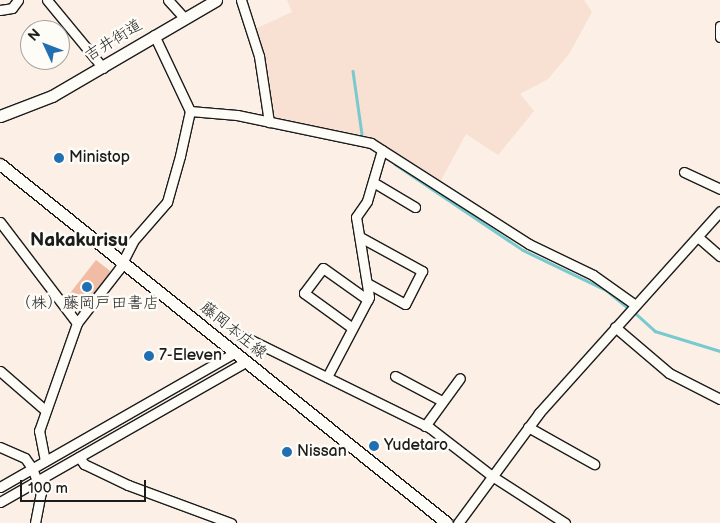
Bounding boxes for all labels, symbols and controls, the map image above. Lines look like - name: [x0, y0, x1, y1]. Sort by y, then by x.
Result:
- street label: 吉井街道: [82, 16, 146, 66]
- north arrow: [20, 20, 70, 70]
- text: N: [25, 25, 44, 45]
- place label: Ministop: [69, 148, 130, 168]
- marker: Ministop: [53, 152, 65, 164]
- district label: Nakakurisu: [30, 230, 128, 252]
- marker: （株）藤岡戸田書店: [81, 281, 93, 293]
- place label: （株）藤岡戸田書店: [15, 294, 159, 314]
- street label: 藤岡本庄線: [196, 298, 270, 364]
- place label: 7-Eleven: [159, 346, 222, 366]
- marker: 7-Eleven: [143, 350, 155, 362]
- place label: Yudetaro: [384, 436, 448, 456]
- marker: Yudetaro: [368, 440, 380, 452]
- place label: Nissan: [297, 442, 347, 462]
- marker: Nissan: [281, 446, 293, 458]
- scale bar: [22, 470, 149, 502]
- text: 100 m: [28, 479, 68, 498]

